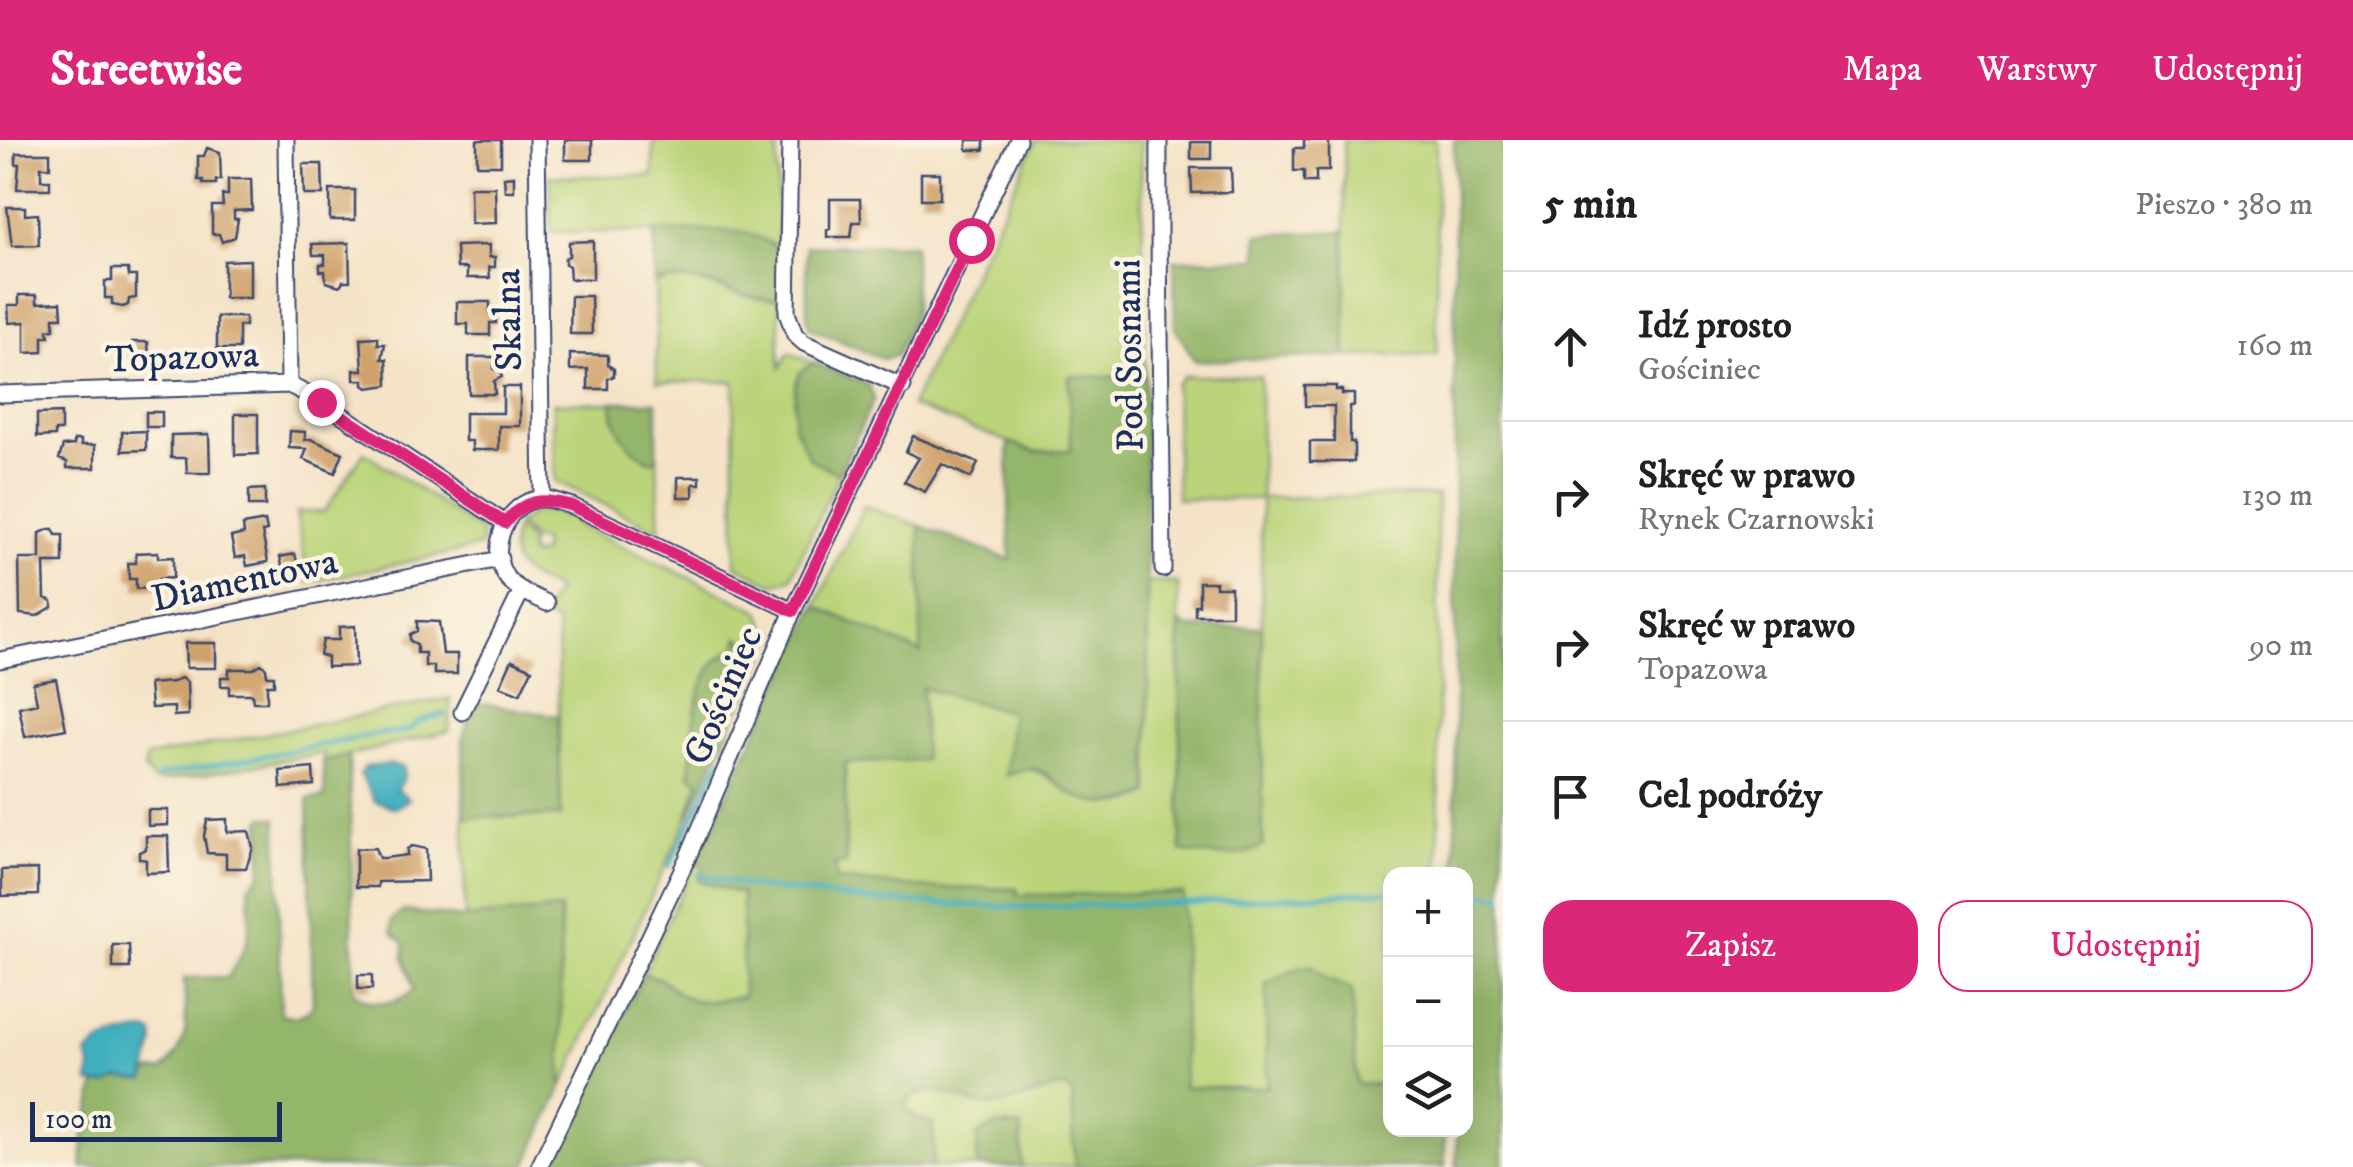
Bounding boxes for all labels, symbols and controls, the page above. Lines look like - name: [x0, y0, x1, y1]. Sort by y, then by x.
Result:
- text: Streetwise: [50, 40, 242, 100]
- text: Mapa: [1843, 48, 1922, 92]
- text: Warstwy: [1977, 48, 2097, 92]
- text: Udostępnij: [2152, 48, 2303, 92]
- text: 5 min: [1543, 179, 1637, 231]
- text: Pieszo · 380 m: [2135, 185, 2313, 225]
- route start: [949, 218, 995, 264]
- street label: Pod Sosnami: [1104, 258, 1156, 452]
- street label: Skalna: [484, 268, 534, 372]
- text: Idź prosto: [1638, 302, 1792, 350]
- icon: ahead: [1543, 319, 1598, 374]
- text: 160 m: [2237, 326, 2313, 366]
- street label: Topazowa: [104, 331, 260, 385]
- text: Gościniec: [1638, 350, 1761, 390]
- route end: [299, 380, 345, 426]
- text: Skręć w prawo: [1638, 452, 1855, 500]
- icon: right: [1543, 469, 1598, 524]
- text: 130 m: [2241, 476, 2313, 516]
- text: Rynek Czarnowski: [1638, 500, 1874, 540]
- street label: Diamentowa: [147, 538, 342, 624]
- text: Skręć w prawo: [1638, 602, 1855, 650]
- street label: Gościniec: [673, 619, 774, 772]
- icon: right: [1543, 619, 1598, 674]
- text: 90 m: [2249, 626, 2313, 666]
- text: Topazowa: [1638, 650, 1767, 690]
- icon: arrive: [1543, 769, 1598, 824]
- text: Cel podróży: [1638, 772, 1822, 820]
- map controls: [1383, 867, 1473, 1137]
- button: +: [1383, 867, 1473, 957]
- button: Zapisz: [1543, 900, 1918, 992]
- button: Udostępnij: [1938, 900, 2313, 992]
- button: −: [1383, 957, 1473, 1047]
- button: layers: [1383, 1047, 1473, 1137]
- scale bar: [30, 1097, 282, 1142]
- text: 100 m: [45, 1102, 112, 1137]

